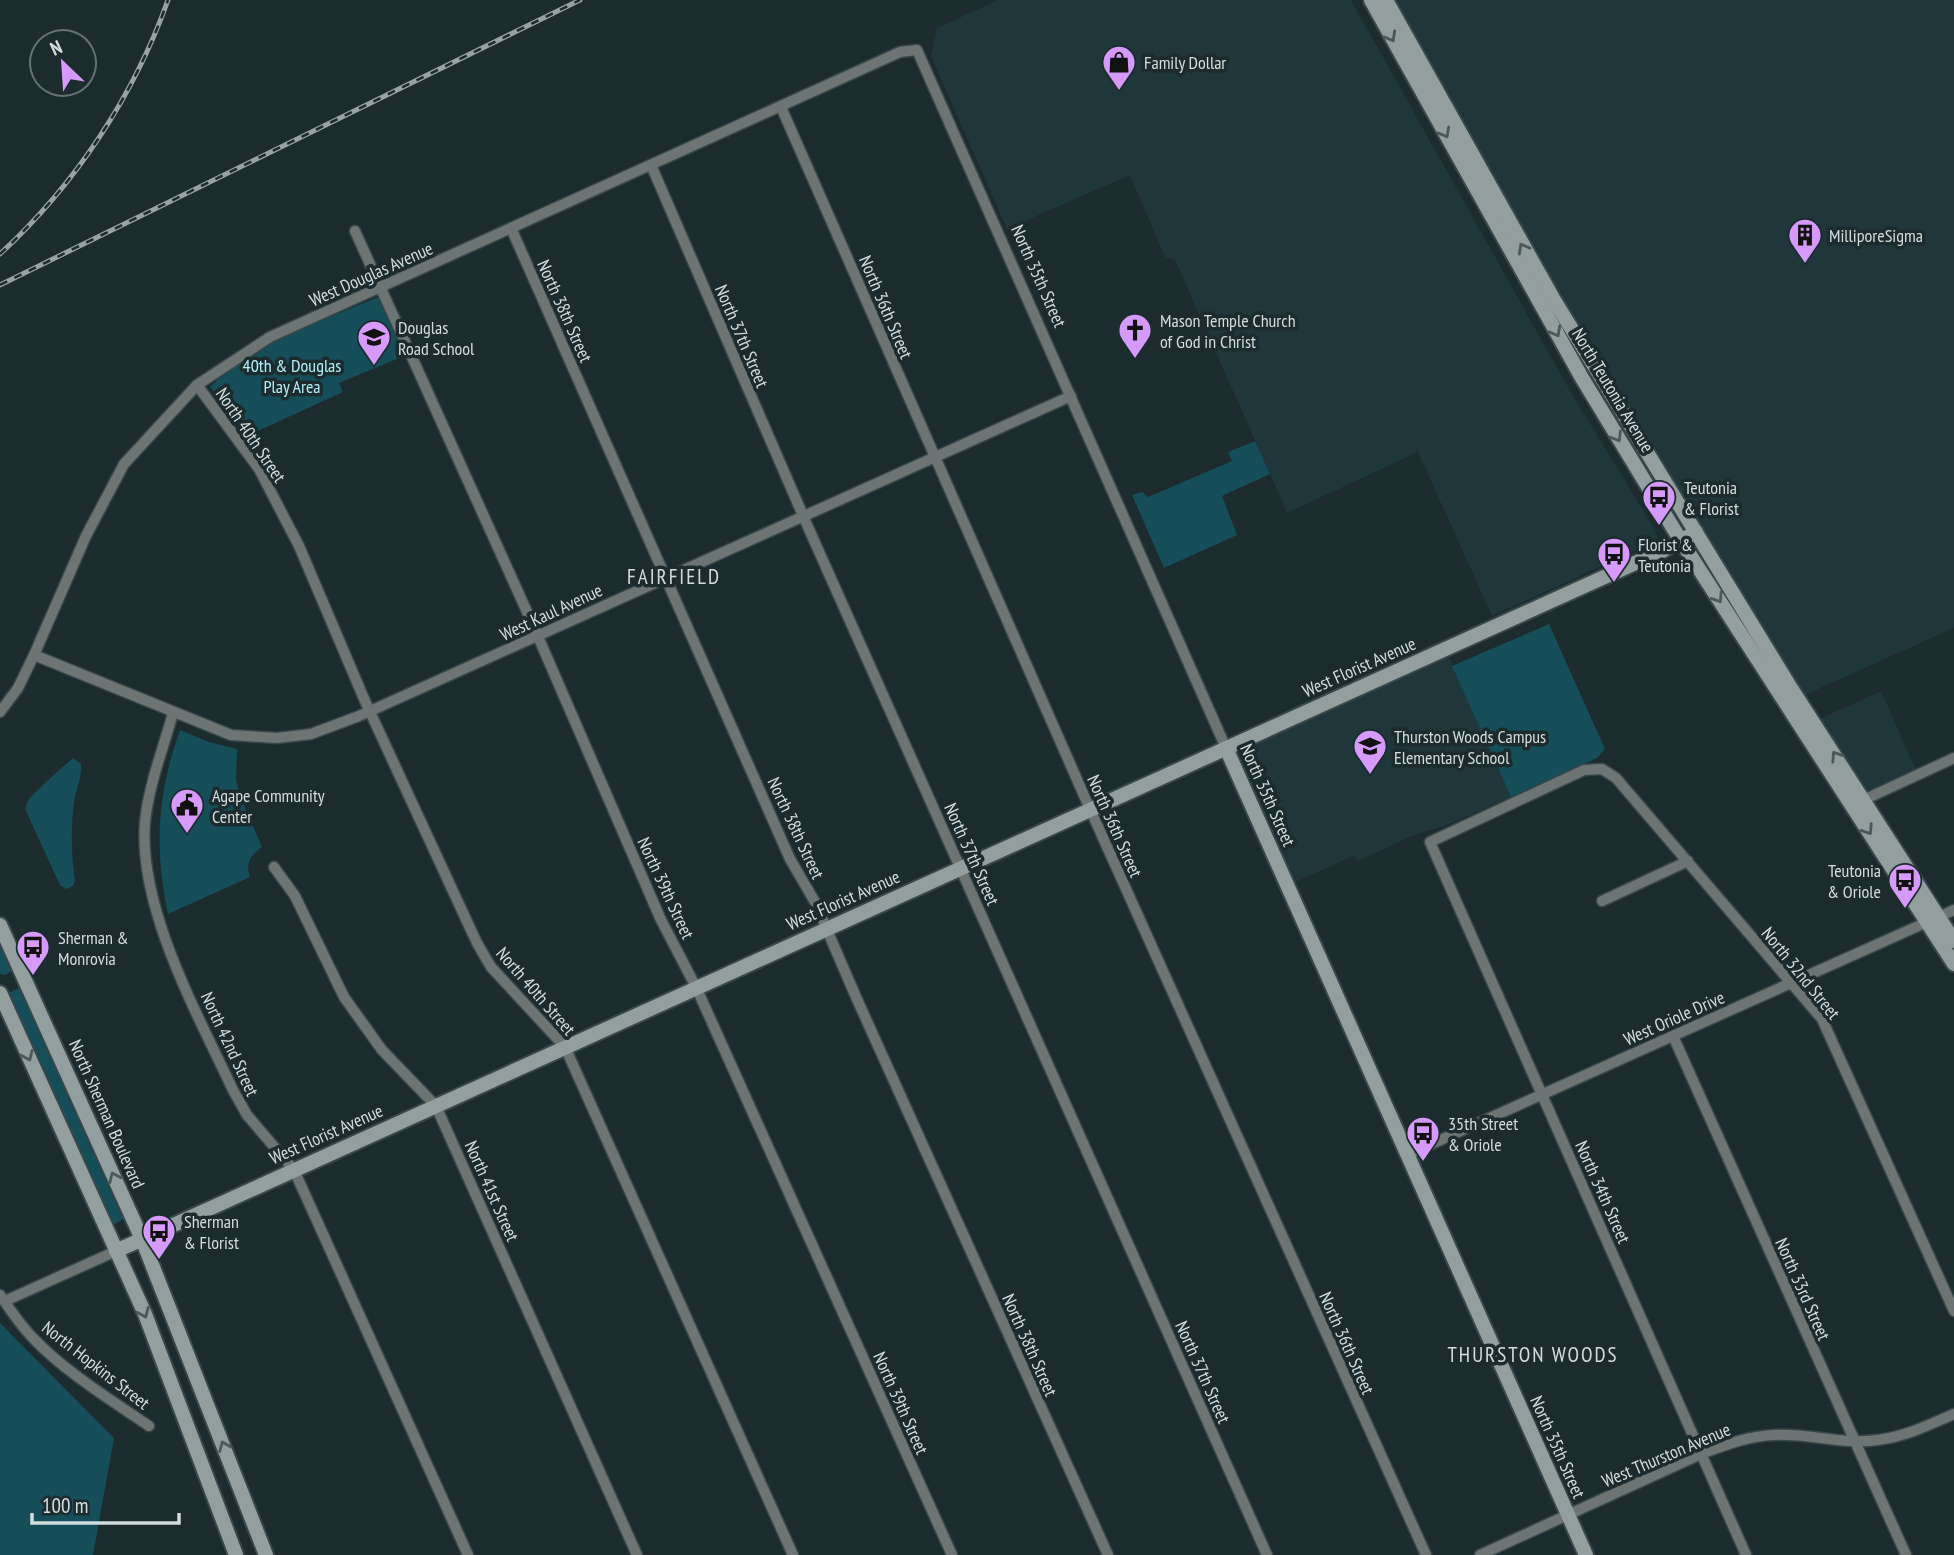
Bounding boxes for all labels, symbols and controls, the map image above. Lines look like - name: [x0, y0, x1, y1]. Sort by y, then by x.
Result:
- north arrow: [28, 28, 98, 98]
- one-way arrow: [1383, 29, 1397, 42]
- text: N: [46, 35, 66, 61]
- shop icon: Family Dollar: [1100, 43, 1138, 92]
- place label: Family Dollar: [1144, 51, 1226, 74]
- one-way arrow: [1437, 126, 1450, 138]
- building icon: MilliporeSigma: [1786, 216, 1824, 265]
- street label: North 35th Street: [1006, 221, 1072, 331]
- place label: MilliporeSigma: [1829, 224, 1923, 247]
- street label: West Douglas Avenue: [306, 236, 436, 312]
- one-way arrow: [1518, 242, 1531, 255]
- street label: North 36th Street: [854, 252, 918, 362]
- street label: North 38th Street: [532, 256, 598, 366]
- street label: North 37th Street: [710, 281, 774, 391]
- place label: Mason Temple Church of God in Christ: [1160, 309, 1296, 353]
- church icon: Mason Temple Church of God in Christ: [1116, 311, 1154, 360]
- place label: Douglas Road School: [398, 316, 475, 360]
- school or university icon: Douglas Road School: [355, 318, 393, 367]
- one-way arrow: [1548, 324, 1561, 337]
- street label: North Teutonia Avenue: [1567, 324, 1659, 456]
- park label: 40th & Douglas Play Area: [243, 354, 341, 398]
- street label: North 40th Street: [211, 383, 291, 487]
- one-way arrow: [1609, 429, 1622, 442]
- place label: Teutonia & Florist: [1684, 476, 1739, 520]
- bus stop icon: Teutonia & Florist: [1640, 478, 1678, 527]
- place label: Florist & Teutonia: [1638, 533, 1693, 577]
- bus stop icon: Florist & Teutonia: [1595, 535, 1633, 584]
- district label: FAIRFIELD: [627, 563, 721, 590]
- street label: West Kaul Avenue: [496, 578, 606, 646]
- one-way arrow: [1710, 590, 1723, 603]
- street label: West Florist Avenue: [1299, 632, 1419, 702]
- place label: Thurston Woods Campus Elementary School: [1394, 725, 1546, 769]
- school or university icon: Thurston Woods Campus Elementary School: [1351, 727, 1389, 776]
- street label: North 35th Street: [1235, 740, 1301, 850]
- one-way arrow: [1831, 751, 1844, 764]
- street label: North 36th Street: [1082, 771, 1148, 881]
- street label: North 38th Street: [762, 773, 830, 883]
- place label: Agape Community Center: [212, 784, 325, 828]
- public building icon: Agape Community Center: [168, 786, 206, 835]
- street label: North 37th Street: [939, 799, 1005, 909]
- one-way arrow: [1859, 823, 1872, 836]
- street label: North 39th Street: [632, 833, 700, 943]
- place label: Teutonia & Oriole: [1827, 859, 1881, 903]
- bus stop icon: Teutonia & Oriole: [1886, 861, 1924, 910]
- street label: West Florist Avenue: [783, 865, 903, 935]
- street label: North 32nd Street: [1757, 922, 1845, 1024]
- place label: Sherman & Monrovia: [58, 926, 128, 970]
- bus stop icon: Sherman & Monrovia: [14, 928, 52, 977]
- street label: North 40th Street: [491, 942, 581, 1040]
- street label: West Oriole Drive: [1620, 985, 1728, 1051]
- street label: North 42nd Street: [196, 988, 264, 1100]
- street label: North Sherman Boulevard: [64, 1036, 150, 1192]
- one-way arrow: [20, 1048, 34, 1061]
- street label: West Florist Avenue: [266, 1099, 386, 1169]
- place label: 35th Street & Oriole: [1448, 1112, 1518, 1156]
- bus stop icon: 35th Street & Oriole: [1404, 1114, 1442, 1163]
- street label: North 41st Street: [460, 1137, 524, 1245]
- street label: North 34th Street: [1570, 1137, 1636, 1247]
- one-way arrow: [108, 1171, 122, 1184]
- place label: Sherman & Florist: [184, 1210, 239, 1254]
- bus stop icon: Sherman & Florist: [140, 1212, 178, 1261]
- street label: North 33rd Street: [1770, 1234, 1836, 1344]
- street label: North 36th Street: [1314, 1288, 1380, 1398]
- street label: North 38th Street: [997, 1290, 1063, 1400]
- one-way arrow: [136, 1306, 150, 1318]
- street label: North Hopkins Street: [37, 1316, 155, 1414]
- street label: North 37th Street: [1170, 1317, 1236, 1427]
- district label: THURSTON WOODS: [1447, 1341, 1619, 1368]
- street label: North 39th Street: [868, 1348, 934, 1458]
- street label: North 35th Street: [1525, 1392, 1591, 1502]
- street label: West Thurston Avenue: [1598, 1418, 1734, 1492]
- one-way arrow: [219, 1440, 233, 1452]
- scale bar: [32, 1482, 178, 1526]
- text: 100 m: [42, 1492, 88, 1519]

